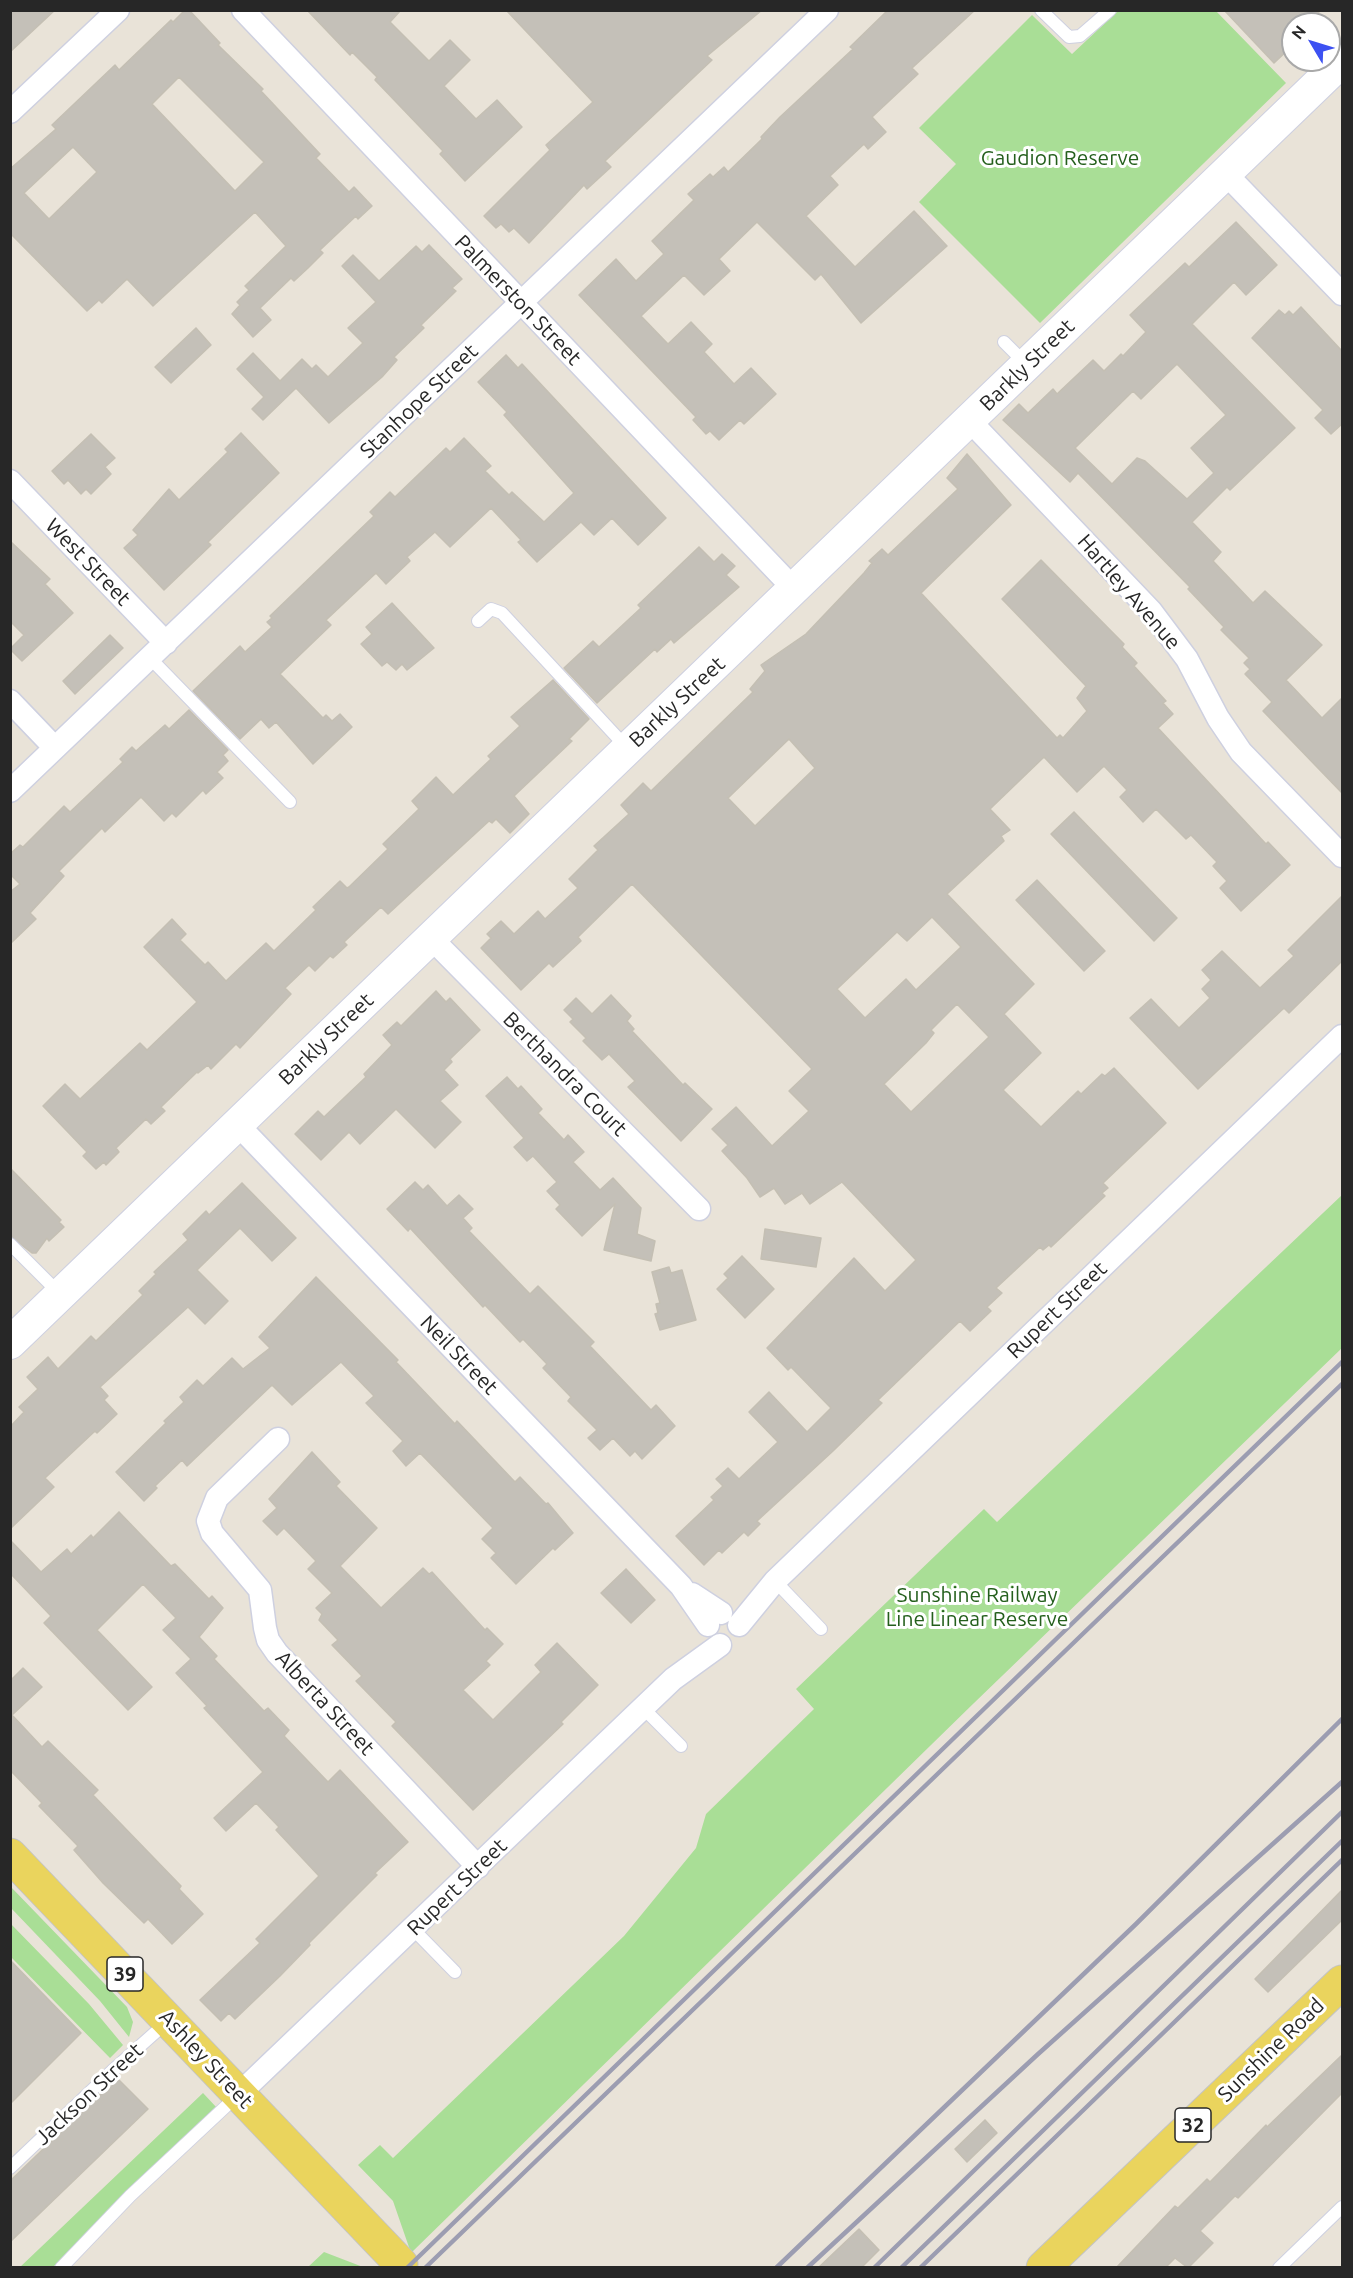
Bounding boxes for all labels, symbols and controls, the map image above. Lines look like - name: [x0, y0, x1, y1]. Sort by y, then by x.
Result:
- north arrow: [1281, 12, 1341, 72]
- text: N: [1288, 22, 1309, 42]
- park label: Gaudion Reserve: [981, 145, 1139, 171]
- street label: Palmerston Street: [449, 230, 587, 370]
- street label: Barkly Street: [974, 314, 1080, 416]
- street label: Stanhope Street: [355, 339, 483, 463]
- street label: West Street: [40, 513, 136, 611]
- street label: Hartley Avenue: [1072, 529, 1186, 655]
- street label: Barkly Street: [624, 651, 730, 753]
- street label: Barkly Street: [273, 988, 379, 1090]
- street label: Berthandra Court: [498, 1007, 632, 1141]
- street label: Rupert Street: [1002, 1256, 1112, 1364]
- street label: Neil Street: [415, 1310, 503, 1400]
- park label: Sunshine Railway Line Linear Reserve: [886, 1582, 1068, 1632]
- street label: Alberta Street: [270, 1646, 380, 1760]
- street label: Rupert Street: [402, 1833, 512, 1941]
- road number: 39: [107, 1957, 143, 1991]
- street label: Sunshine Road: [1213, 1993, 1329, 2107]
- street label: Ashley Street: [154, 2004, 258, 2114]
- street label: Jackson Street: [30, 2038, 148, 2150]
- road number: 32: [1175, 2108, 1211, 2142]

